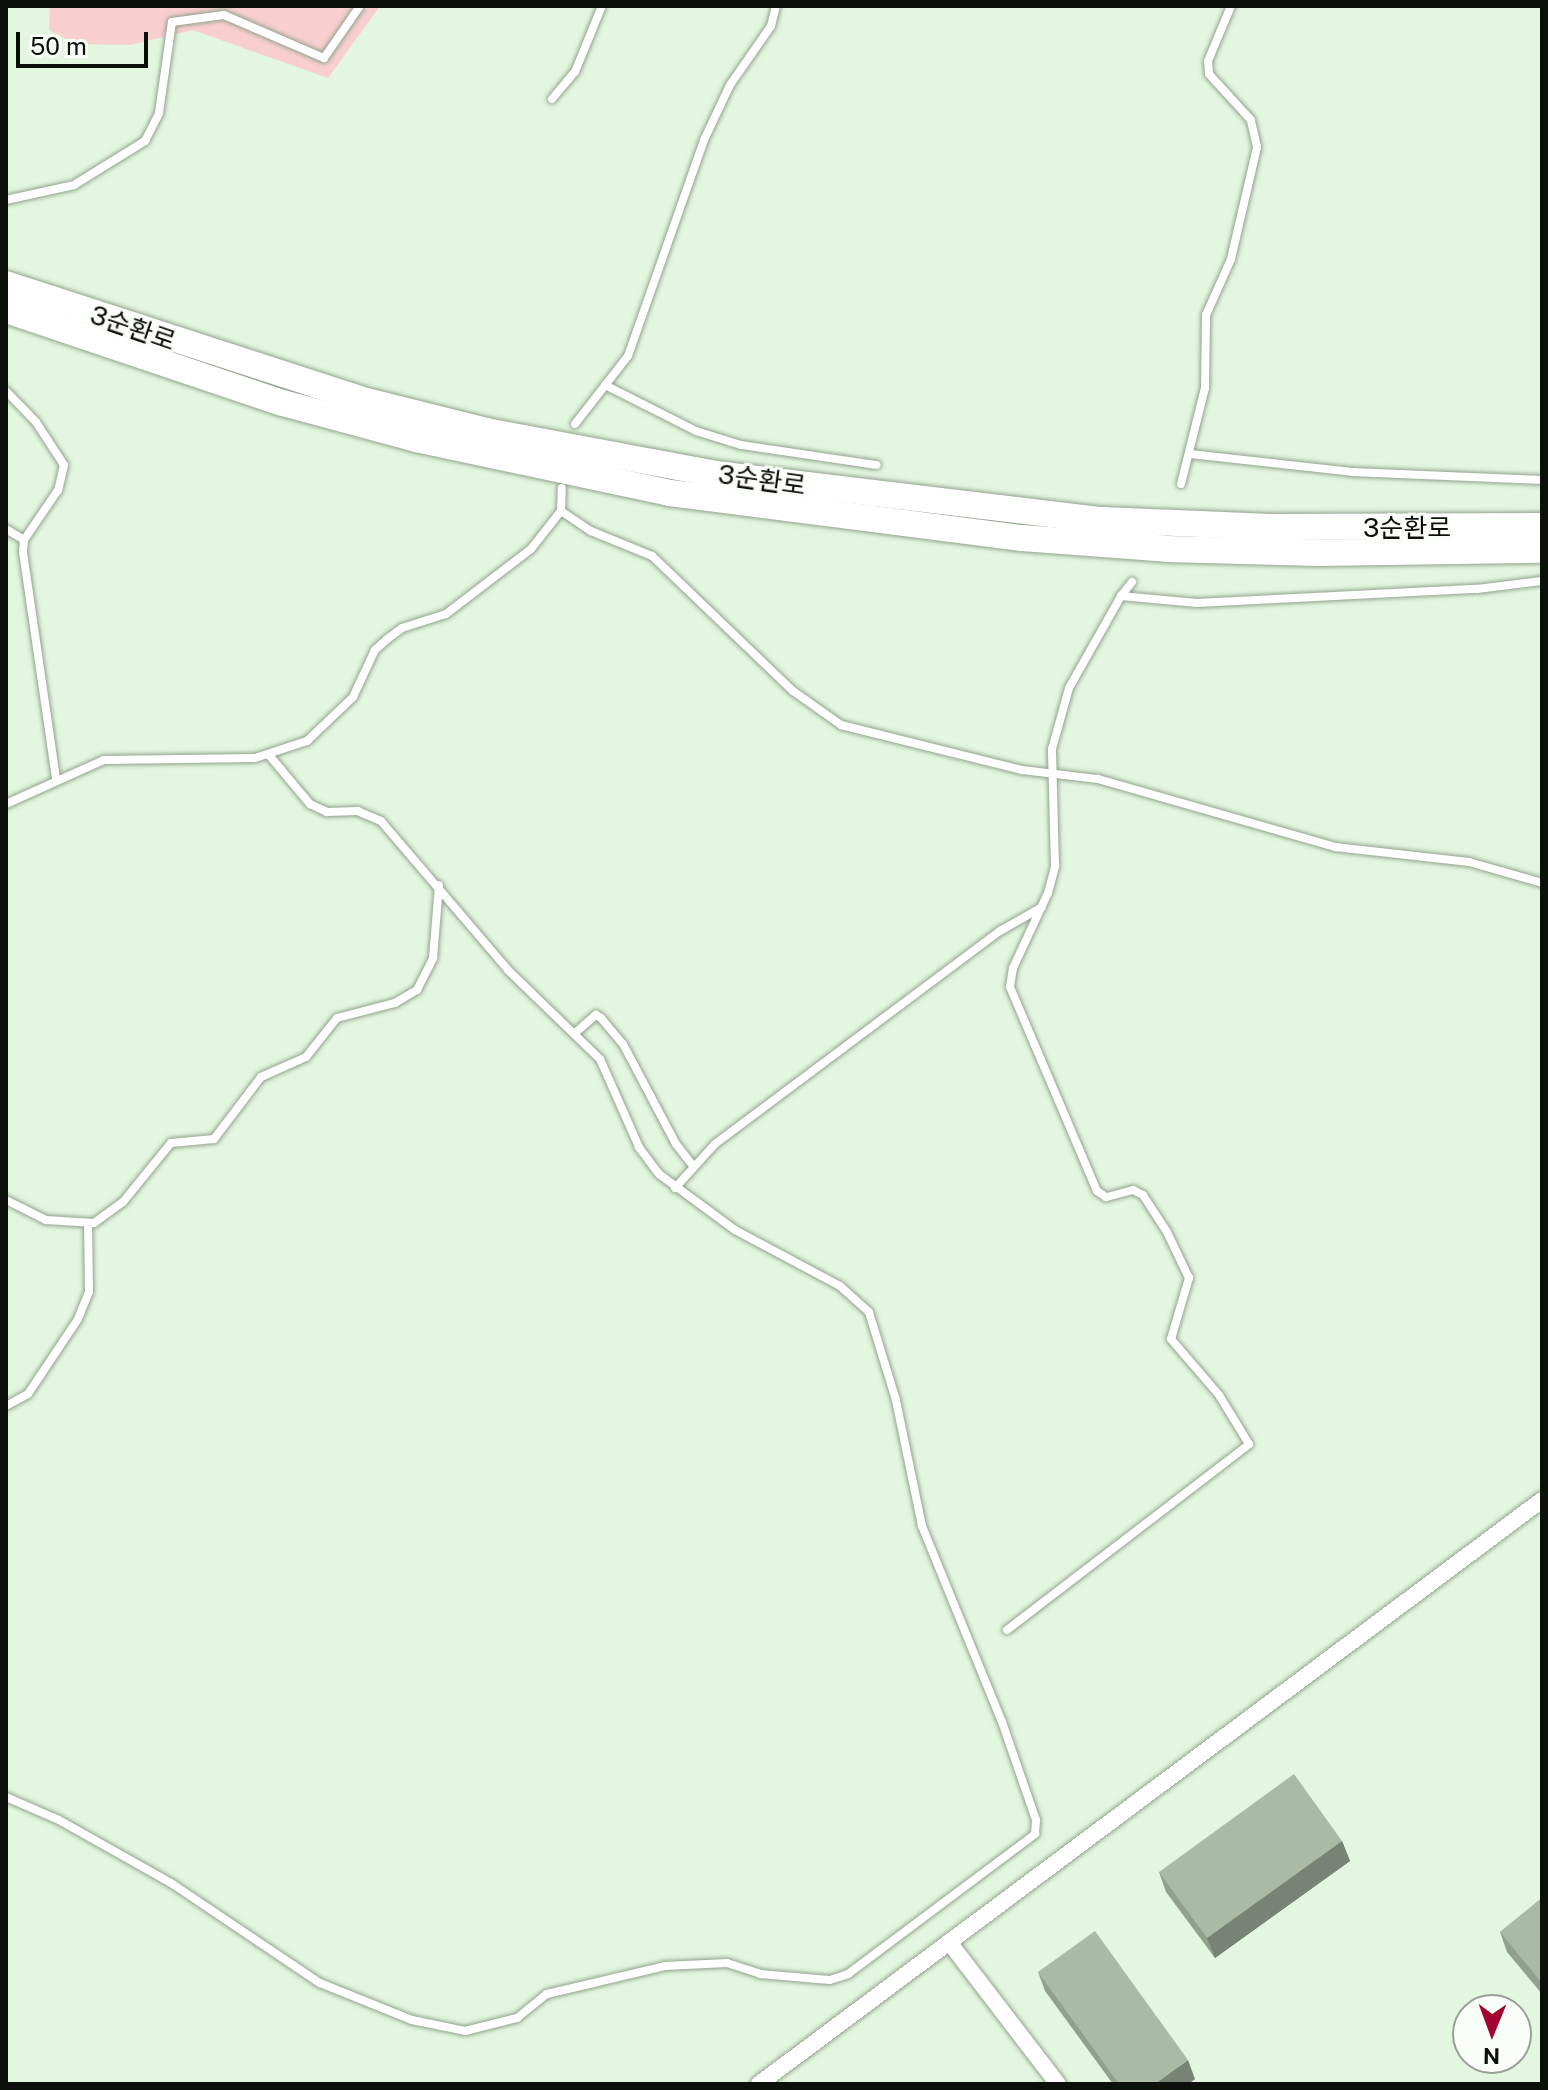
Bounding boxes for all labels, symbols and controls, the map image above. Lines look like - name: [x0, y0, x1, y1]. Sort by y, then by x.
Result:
- scale bar: [20, 16, 152, 66]
- text: 50 m: [30, 32, 87, 60]
- street label: 3순환로: [86, 299, 180, 357]
- street label: 3순환로: [716, 458, 808, 502]
- street label: 3순환로: [1363, 512, 1451, 544]
- north arrow: [1452, 1994, 1532, 2074]
- text: N: [1483, 2043, 1500, 2069]

